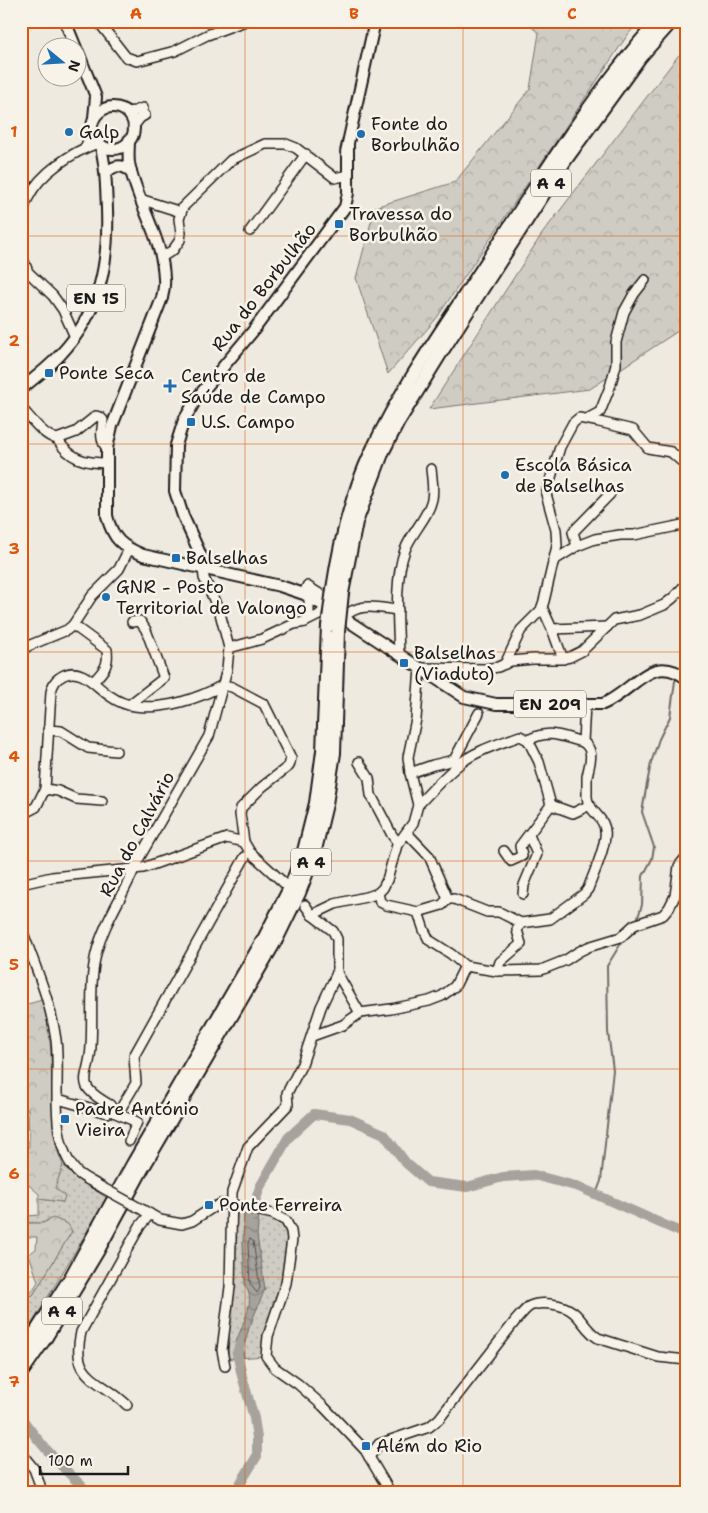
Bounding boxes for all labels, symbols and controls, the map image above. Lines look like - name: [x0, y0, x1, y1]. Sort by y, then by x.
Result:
- text: A: [130, 3, 142, 24]
- text: B: [349, 3, 359, 24]
- text: C: [567, 3, 577, 24]
- north arrow: [38, 38, 88, 88]
- text: N: [64, 58, 85, 74]
- place label: Fonte do Borbulhão: [371, 112, 460, 157]
- place label: Galp: [79, 120, 119, 144]
- text: 1: [10, 121, 18, 142]
- marker: Galp: [63, 126, 75, 138]
- marker: Fonte do Borbulhão: [355, 128, 367, 140]
- road number: A 4: [531, 170, 571, 197]
- place label: Travessa do Borbulhão: [349, 202, 452, 247]
- street label: Rua do Borbulhão: [206, 218, 322, 356]
- marker: Travessa do Borbulhão: [333, 218, 345, 230]
- road number: EN 15: [67, 284, 125, 312]
- text: 2: [8, 330, 20, 351]
- place label: Ponte Seca: [59, 361, 154, 385]
- place label: Centro de Saúde de Campo: [181, 364, 326, 409]
- marker: Ponte Seca: [43, 367, 55, 379]
- marker: Centro de Saúde de Campo: [163, 379, 177, 393]
- place label: U.S. Campo: [201, 410, 295, 434]
- marker: U.S. Campo: [185, 416, 197, 428]
- place label: Escola Básica de Balselhas: [515, 453, 632, 498]
- marker: Escola Básica de Balselhas: [499, 469, 511, 481]
- text: 3: [8, 538, 20, 559]
- place label: Balselhas: [186, 546, 268, 570]
- marker: Balselhas: [170, 552, 182, 564]
- place label: GNR - Posto Territorial de Valongo: [116, 575, 307, 620]
- marker: GNR - Posto Territorial de Valongo: [100, 591, 112, 603]
- place label: Balselhas (Viaduto): [414, 641, 496, 686]
- marker: Balselhas (Viaduto): [398, 657, 410, 669]
- road number: EN 209: [514, 691, 586, 718]
- text: 4: [8, 746, 20, 767]
- street label: Rua do Calvário: [94, 767, 180, 901]
- road number: A 4: [291, 849, 331, 876]
- text: 5: [9, 954, 19, 975]
- place label: Padre António Vieira: [75, 1097, 199, 1142]
- marker: Padre António Vieira: [59, 1113, 71, 1125]
- text: 6: [8, 1163, 20, 1184]
- place label: Ponte Ferreira: [219, 1193, 342, 1217]
- marker: Ponte Ferreira: [203, 1199, 215, 1211]
- road number: A 4: [42, 1298, 82, 1324]
- text: 7: [8, 1371, 20, 1392]
- place label: Além do Rio: [376, 1434, 482, 1458]
- marker: Além do Rio: [360, 1440, 372, 1452]
- scale bar: [40, 1443, 128, 1475]
- text: 100 m: [48, 1451, 93, 1471]

